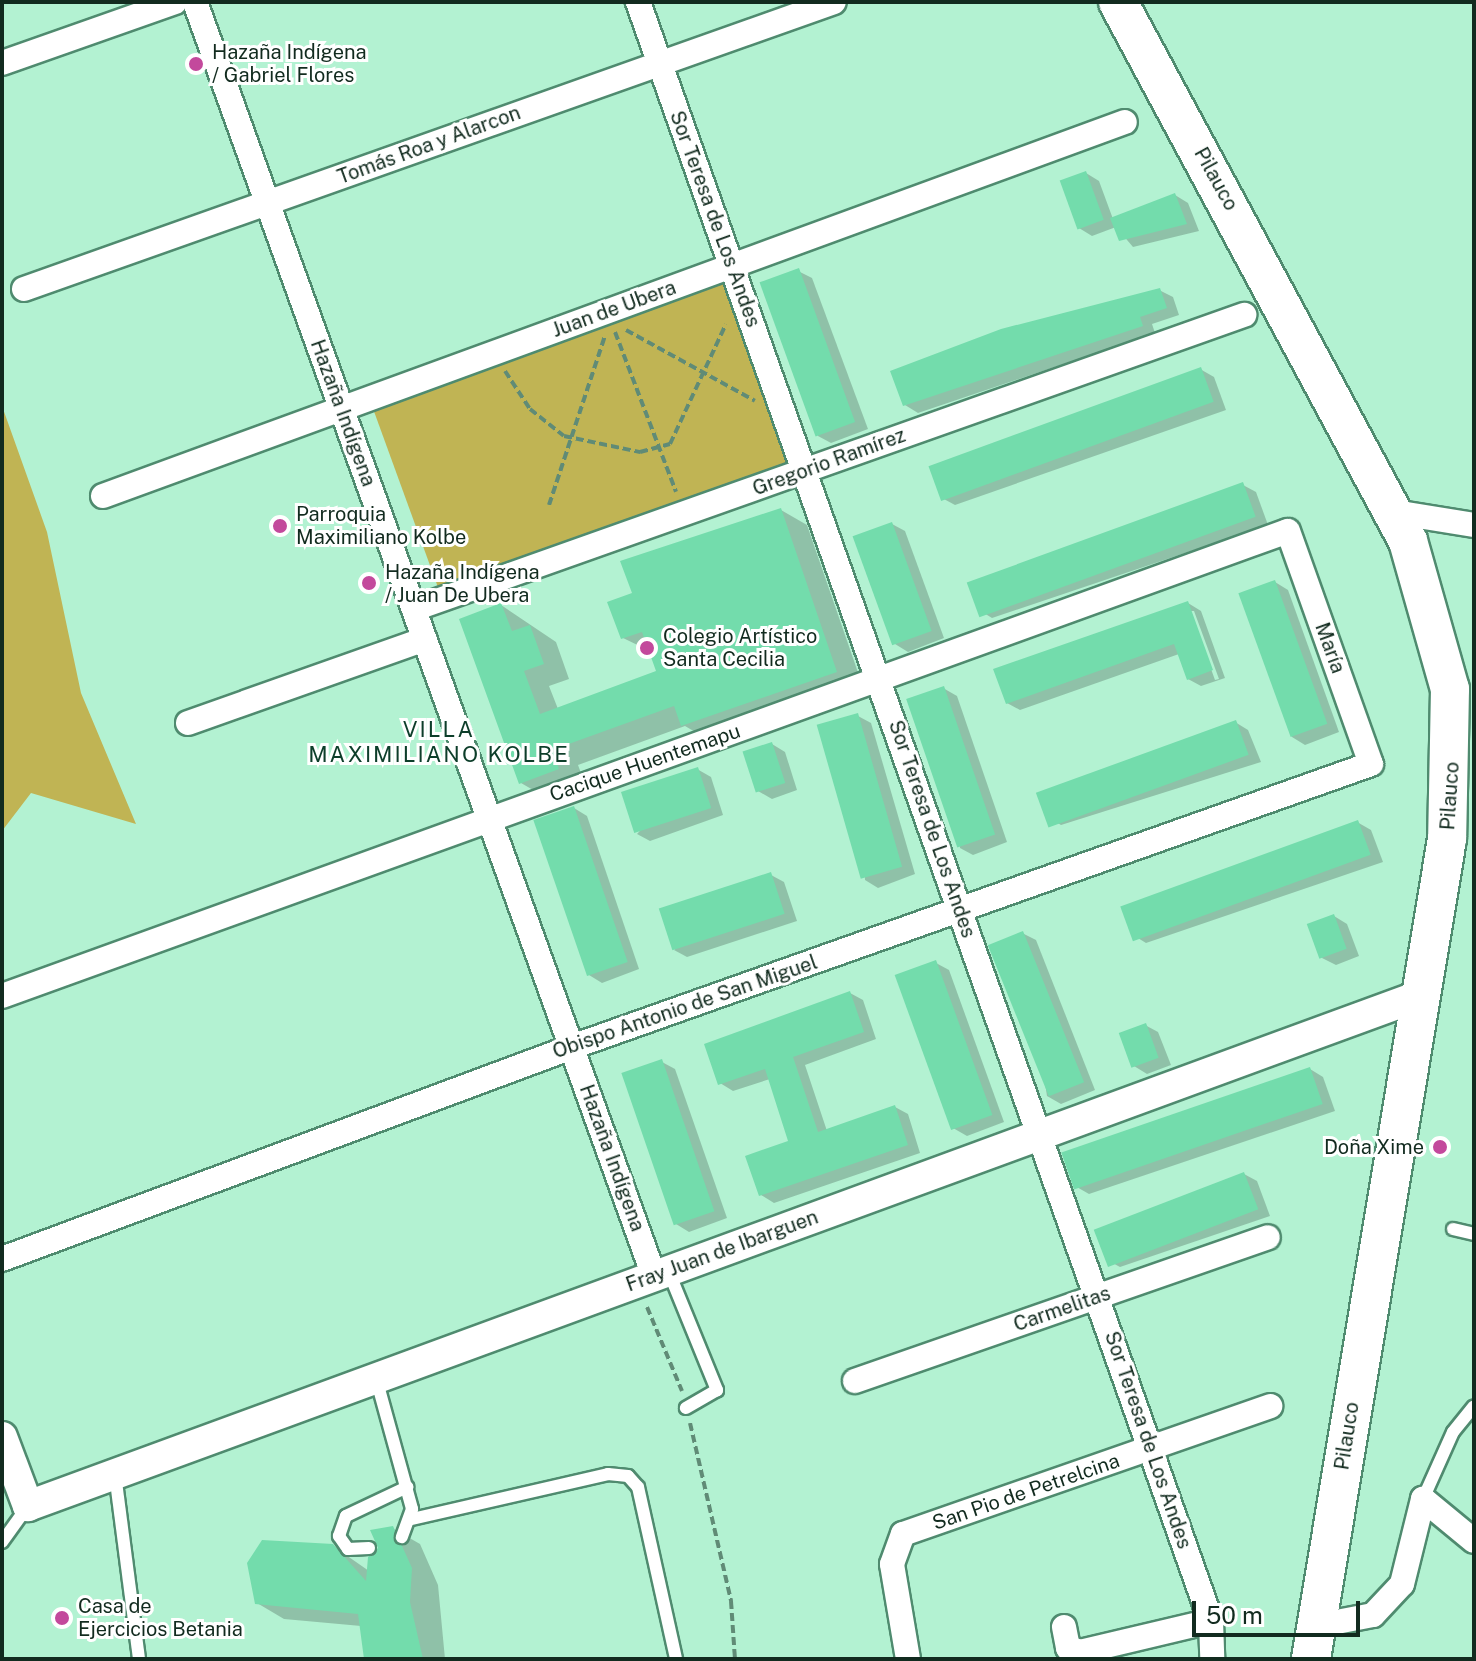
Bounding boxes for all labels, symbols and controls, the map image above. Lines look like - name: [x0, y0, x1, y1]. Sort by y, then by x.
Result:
- place label: Hazaña Indígena / Gabriel Flores: [212, 40, 367, 87]
- marker: Hazaña Indígena / Gabriel Flores: [187, 55, 205, 73]
- street label: Tomás Roa y Alarcon: [334, 101, 524, 189]
- street label: Sor Teresa de Los Andes: [665, 107, 765, 331]
- street label: Pilauco: [1189, 143, 1243, 215]
- street label: Juan de Ubera: [548, 275, 680, 343]
- street label: Hazaña Indígena: [305, 336, 381, 490]
- street label: Gregorio Ramírez: [749, 423, 909, 501]
- place label: Parroquia Maximiliano Kolbe: [296, 502, 467, 549]
- marker: Parroquia Maximiliano Kolbe: [271, 517, 289, 535]
- place label: Hazaña Indígena / Juan De Ubera: [385, 560, 540, 607]
- marker: Hazaña Indígena / Juan De Ubera: [360, 574, 378, 592]
- street label: María: [1310, 619, 1350, 677]
- place label: Colegio Artístico Santa Cecilia: [663, 624, 818, 671]
- marker: Colegio Artístico Santa Cecilia: [638, 639, 656, 657]
- district label: VILLA MAXIMILIANO KOLBE: [308, 716, 570, 768]
- street label: Sor Teresa de Los Andes: [883, 717, 981, 941]
- street label: Cacique Huentemapu: [546, 719, 744, 807]
- street label: Pilauco: [1436, 761, 1464, 831]
- street label: Obispo Antonio de San Miguel: [549, 950, 821, 1064]
- street label: Hazaña Indígena: [574, 1081, 650, 1235]
- place label: Doña Xime: [1324, 1135, 1424, 1159]
- marker: Doña Xime: [1431, 1138, 1449, 1156]
- street label: Fray Juan de Ibarguen: [622, 1205, 822, 1297]
- street label: Carmelitas: [1010, 1281, 1114, 1337]
- street label: Sor Teresa de Los Andes: [1099, 1328, 1197, 1552]
- street label: Pilauco: [1330, 1400, 1364, 1472]
- street label: San Pio de Petrelcina: [929, 1449, 1123, 1535]
- scale bar: [1196, 1585, 1364, 1635]
- place label: Casa de Ejercicios Betania: [78, 1594, 243, 1641]
- text: 50 m: [1206, 1601, 1263, 1629]
- marker: Casa de Ejercicios Betania: [53, 1609, 71, 1627]

